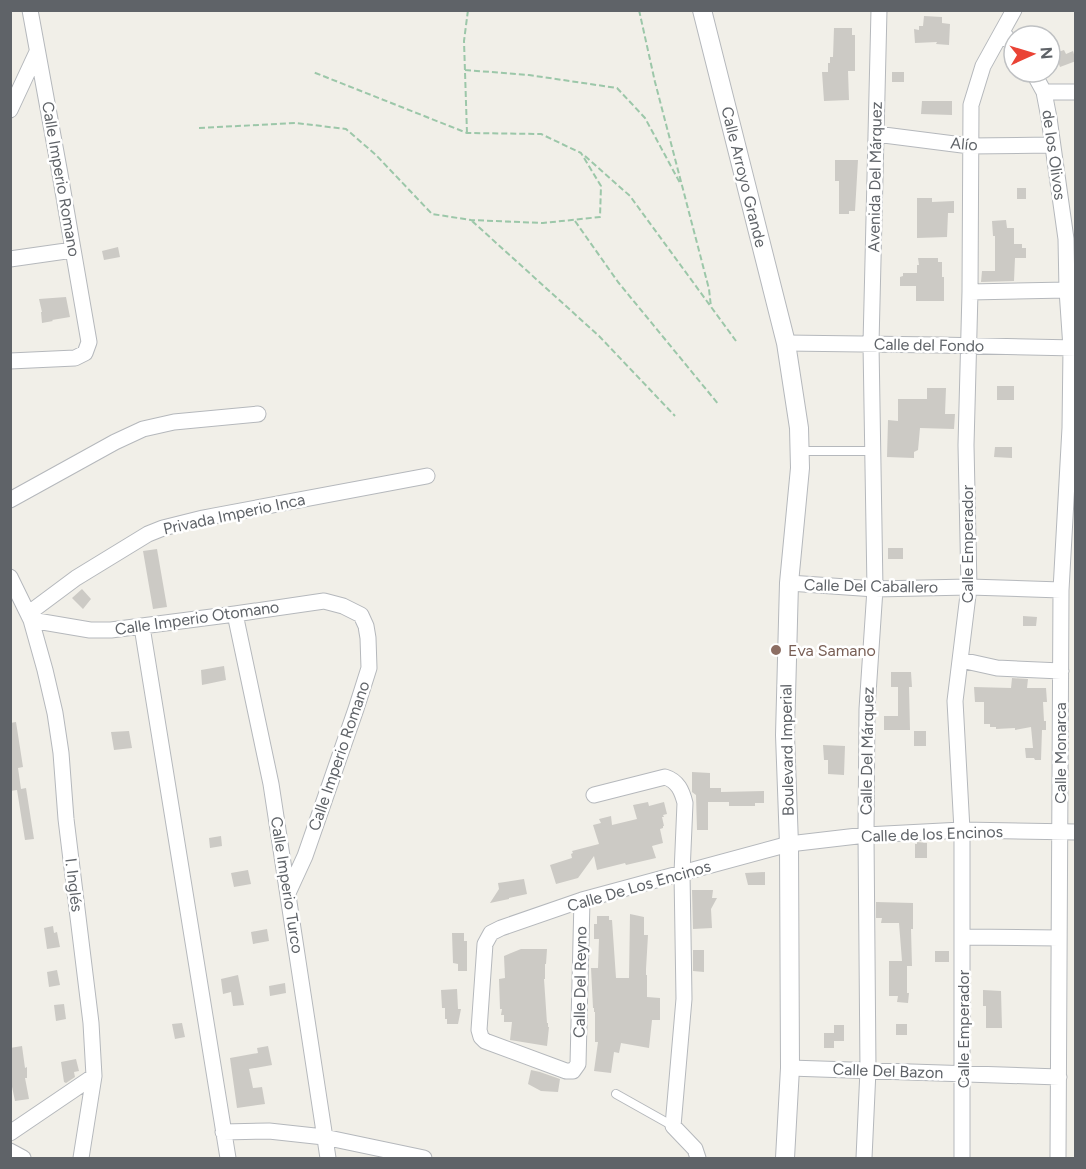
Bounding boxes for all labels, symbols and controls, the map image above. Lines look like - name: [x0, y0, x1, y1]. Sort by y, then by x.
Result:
- north arrow: [1002, 24, 1062, 84]
- text: N: [1037, 46, 1056, 60]
- street label: Calle Imperio Romano: [38, 100, 84, 258]
- street label: Avenida Del Márquez: [864, 101, 886, 253]
- street label: Calle Arroyo Grande: [717, 105, 771, 250]
- street label: de los Olivos: [1038, 109, 1070, 201]
- street label: Alío: [950, 133, 978, 155]
- street label: Calle del Fondo: [874, 335, 984, 355]
- street label: Calle Emperador: [958, 484, 977, 603]
- street label: Privada Imperio Inca: [161, 490, 307, 538]
- street label: Calle Del Caballero: [804, 575, 938, 597]
- street label: Calle Imperio Otomano: [114, 597, 280, 639]
- place label: Eva Samano: [788, 641, 876, 660]
- marker: Eva Samano: [769, 643, 783, 657]
- street label: Calle Imperio Romano: [304, 679, 374, 833]
- street label: Boulevard Imperial: [776, 684, 798, 816]
- street label: Calle Del Márquez: [856, 686, 878, 815]
- street label: Calle Monarca: [1051, 702, 1070, 804]
- street label: Calle Imperio Turco: [267, 815, 307, 955]
- street label: Calle de los Encinos: [861, 822, 1003, 846]
- street label: Calle De Los Encinos: [565, 856, 713, 916]
- street label: I. Inglés: [61, 857, 87, 913]
- street label: Calle Del Reyno: [570, 926, 590, 1038]
- street label: Calle Emperador: [954, 969, 973, 1088]
- street label: Calle Del Bazon: [832, 1060, 944, 1082]

